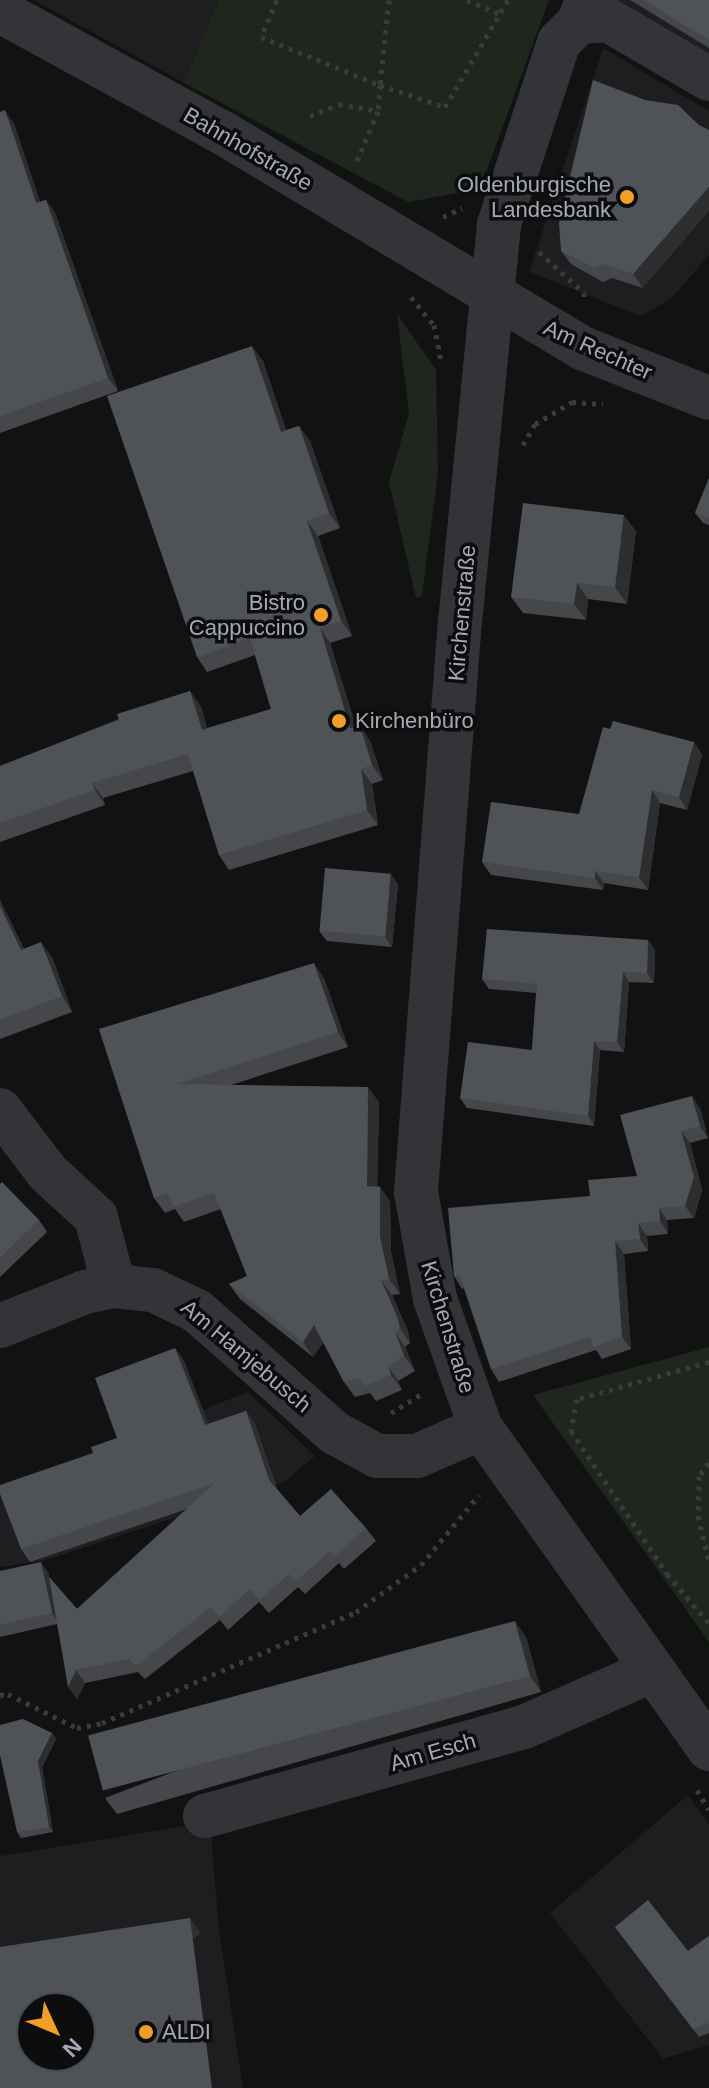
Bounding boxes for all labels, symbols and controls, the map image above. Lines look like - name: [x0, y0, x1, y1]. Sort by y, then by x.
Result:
- street label: Bahnhofstraße: [179, 101, 317, 197]
- place label: Oldenburgische Landesbank: [457, 171, 611, 222]
- marker: Oldenburgische Landesbank: [618, 188, 636, 206]
- street label: Am Rechter: [540, 314, 656, 386]
- street label: Kirchenstraße: [443, 544, 481, 682]
- place label: Bistro Cappuccino: [189, 589, 305, 640]
- marker: Bistro Cappuccino: [312, 606, 330, 624]
- place label: Kirchenbüro: [355, 708, 474, 734]
- marker: Kirchenbüro: [330, 712, 348, 730]
- street label: Kirchenstraße: [415, 1258, 481, 1396]
- street label: Am Hamjebusch: [176, 1294, 316, 1418]
- street label: Am Esch: [387, 1727, 479, 1777]
- north arrow: [16, 1992, 96, 2072]
- place label: ALDI: [162, 2019, 211, 2045]
- marker: ALDI: [137, 2023, 155, 2041]
- text: N: [58, 2033, 87, 2062]

